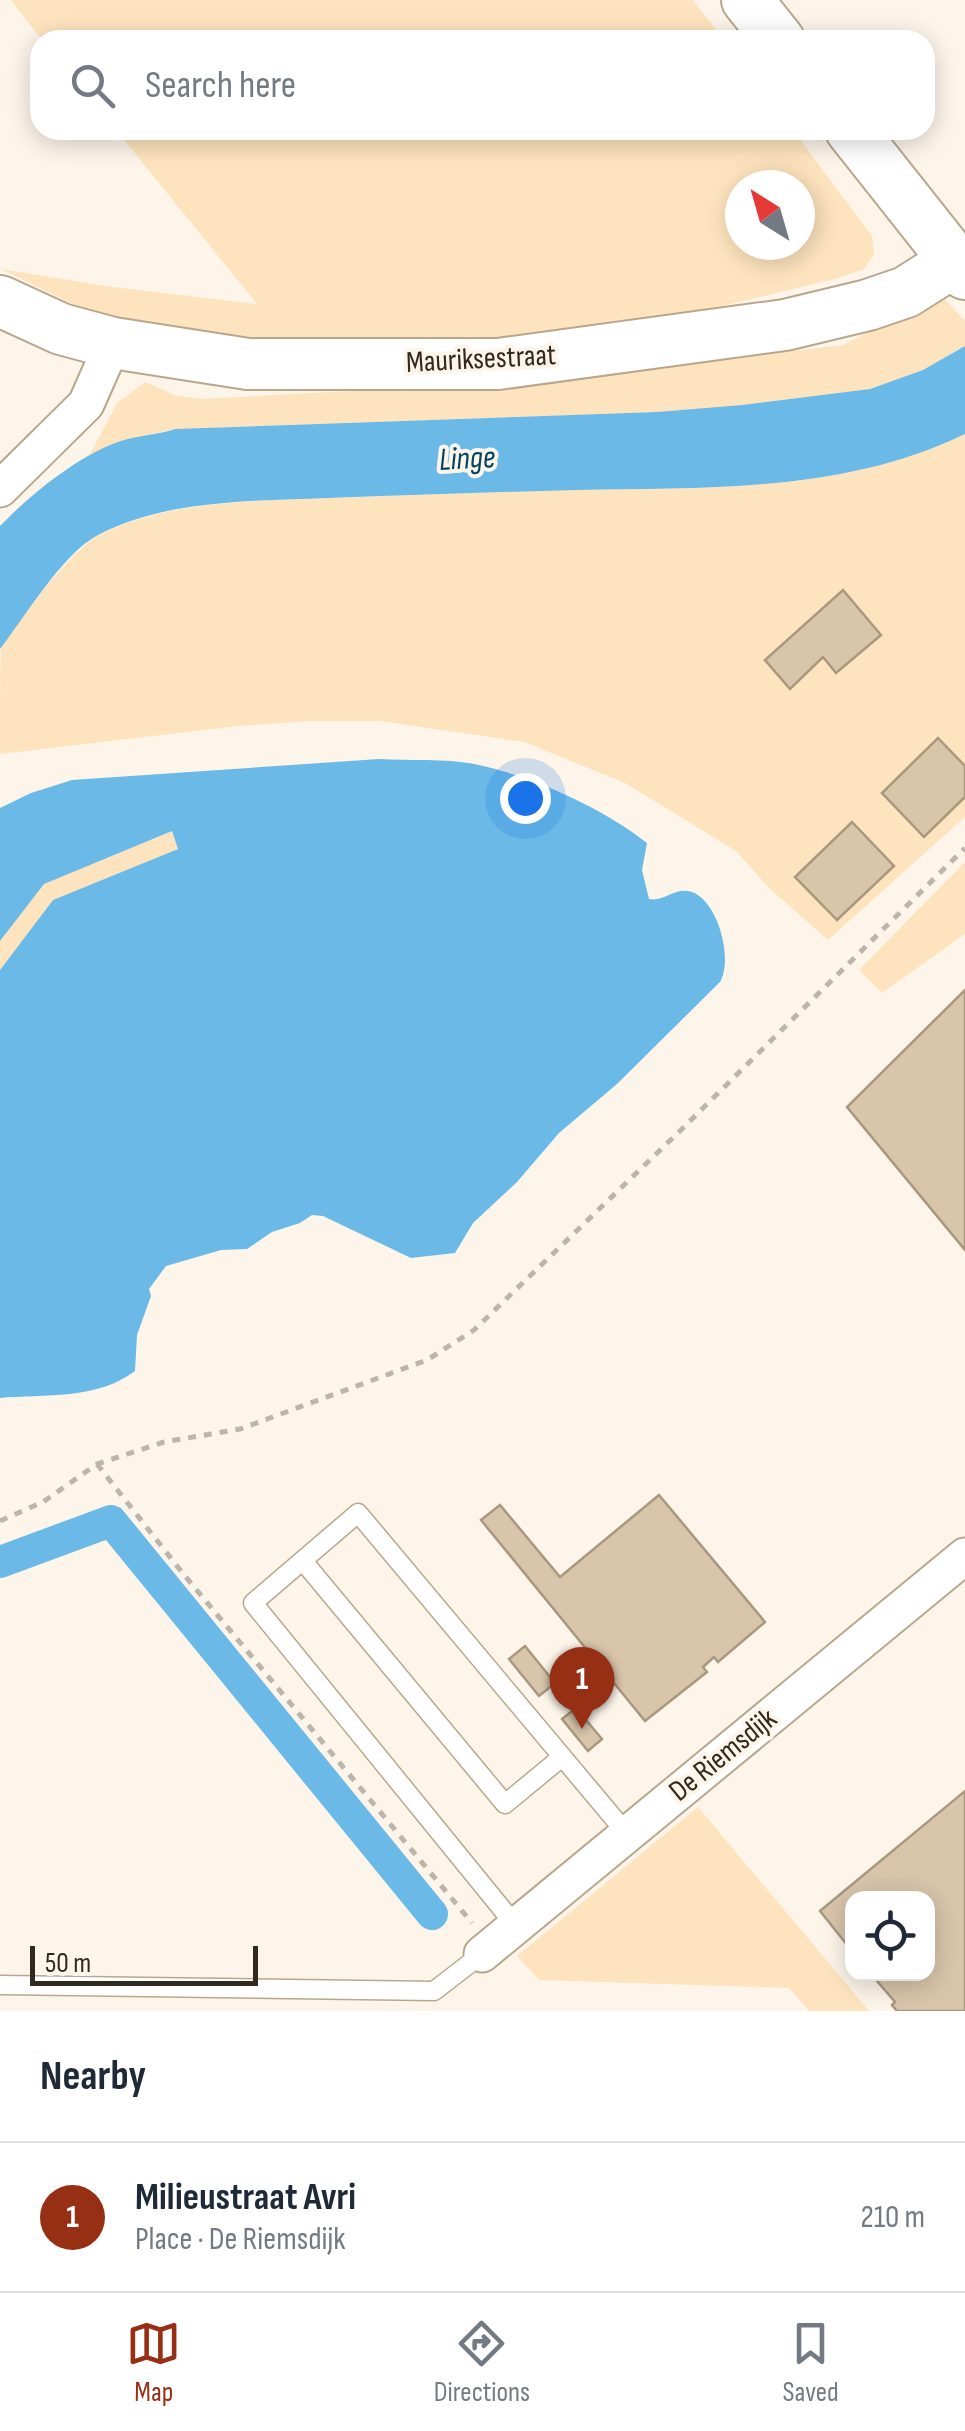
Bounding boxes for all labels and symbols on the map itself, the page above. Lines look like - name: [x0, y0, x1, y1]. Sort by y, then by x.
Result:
- north arrow: [725, 170, 815, 260]
- street label: Mauriksestraat: [405, 337, 557, 381]
- water label: Linge: [438, 438, 496, 480]
- your location: [500, 773, 551, 824]
- pin: 1: [550, 1646, 614, 1729]
- street label: De Riemsdijk: [662, 1700, 784, 1809]
- scale bar: [30, 1941, 258, 1986]

